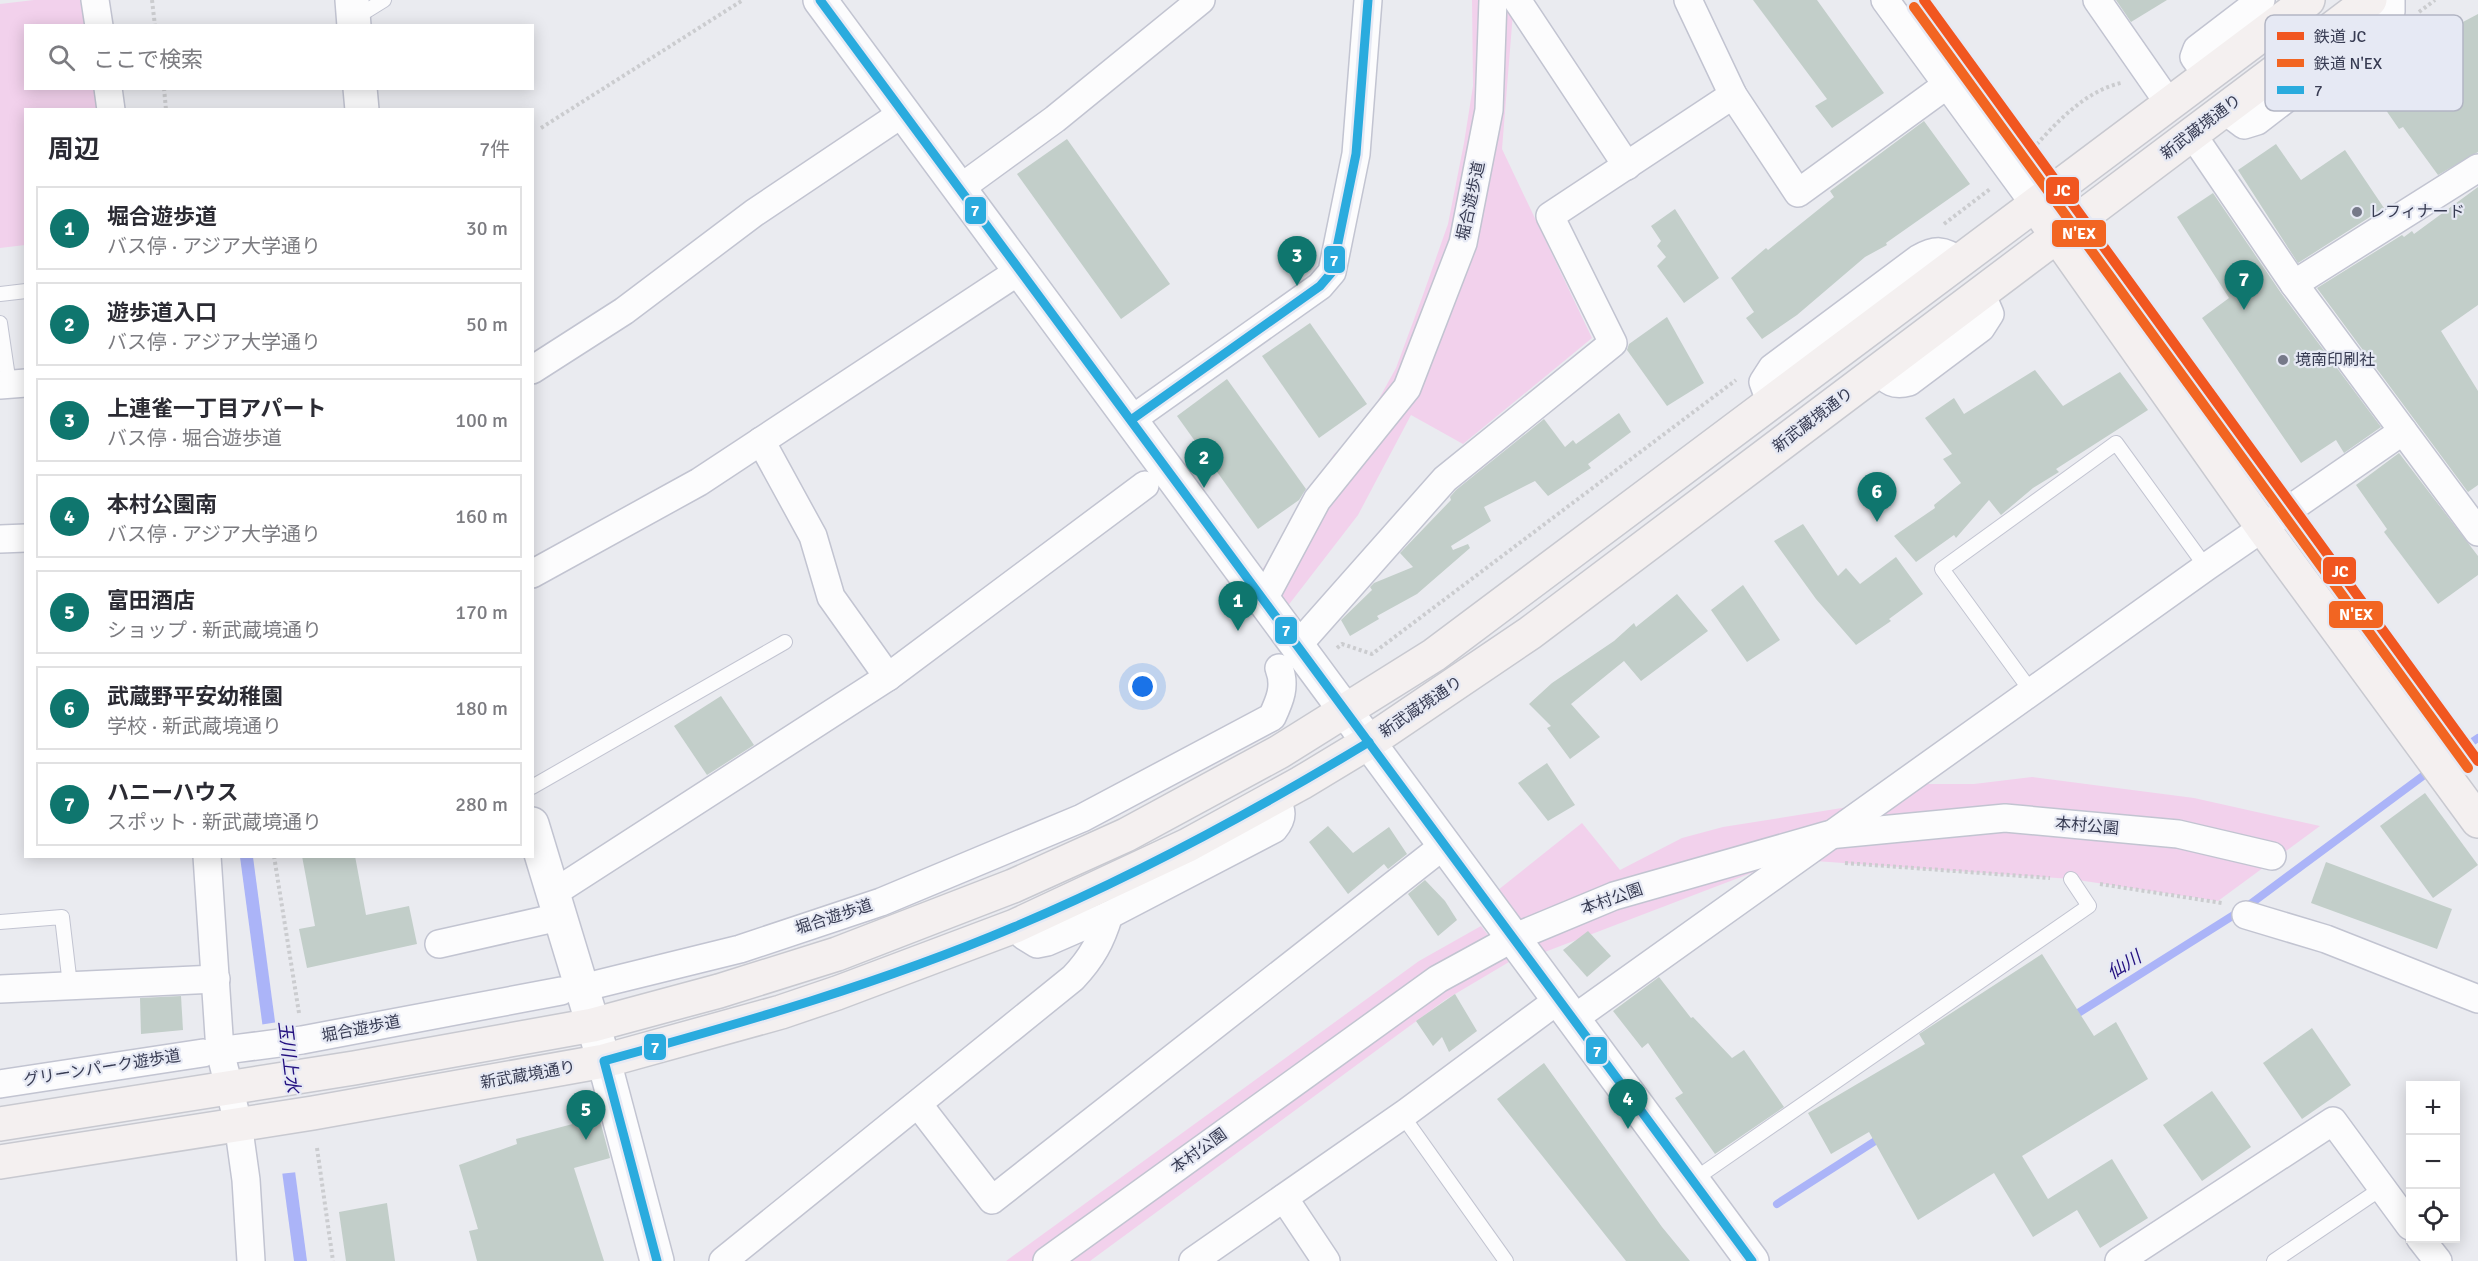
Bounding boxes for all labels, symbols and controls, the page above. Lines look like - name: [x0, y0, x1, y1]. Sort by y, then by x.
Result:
- legend: [2265, 15, 2463, 111]
- search box: [24, 24, 534, 90]
- text: 鉄道 JC: [2314, 27, 2367, 47]
- icon: search: [45, 41, 78, 74]
- text: ここで検索: [93, 46, 203, 73]
- text: 鉄道 N'EX: [2314, 54, 2383, 74]
- text: 7: [2314, 81, 2323, 101]
- street label: 新武蔵境通り: [2157, 90, 2245, 164]
- text: 周辺: [48, 134, 100, 166]
- text: 7件: [479, 137, 510, 162]
- street label: 堀合遊歩道: [1453, 160, 1489, 242]
- line badge: JC: [2045, 176, 2080, 205]
- text: JC: [2053, 181, 2071, 201]
- line badge: 7: [964, 196, 987, 225]
- text: 7: [971, 201, 980, 221]
- place label: レフィナード: [2369, 202, 2465, 222]
- text: 堀合遊歩道: [107, 203, 217, 230]
- marker: レフィナード: [2350, 205, 2364, 219]
- text: 1: [64, 216, 75, 241]
- text: 30 m: [466, 216, 508, 241]
- line badge: N'EX: [2051, 219, 2107, 248]
- text: N'EX: [2062, 224, 2096, 244]
- text: バス停 · アジア大学通り: [107, 234, 321, 259]
- pin: 3: [1278, 236, 1316, 286]
- line badge: 7: [1323, 245, 1346, 274]
- text: 7: [1330, 251, 1339, 271]
- pin: 7: [2224, 260, 2264, 310]
- text: 遊歩道入口: [107, 299, 217, 326]
- text: 2: [64, 312, 75, 337]
- text: 50 m: [466, 312, 508, 337]
- text: バス停 · アジア大学通り: [107, 330, 321, 355]
- place label: 境南印刷社: [2295, 350, 2375, 370]
- marker: 境南印刷社: [2276, 353, 2290, 367]
- street label: 新武蔵境通り: [1769, 383, 1857, 457]
- text: 上連雀一丁目アパート: [107, 395, 327, 422]
- text: 3: [64, 408, 75, 433]
- text: 100 m: [455, 408, 508, 433]
- text: バス停 · 堀合遊歩道: [107, 426, 282, 451]
- pin: 2: [1184, 438, 1224, 488]
- pin: 6: [1858, 472, 1896, 522]
- text: 本村公園南: [107, 491, 217, 518]
- text: 4: [64, 504, 75, 529]
- text: 160 m: [455, 504, 508, 529]
- text: バス停 · アジア大学通り: [107, 522, 321, 547]
- line badge: JC: [2322, 556, 2357, 585]
- text: JC: [2331, 562, 2349, 582]
- pin: 1: [1218, 582, 1258, 631]
- text: 富田酒店: [107, 587, 195, 614]
- text: 5: [64, 600, 75, 625]
- text: 170 m: [455, 600, 508, 625]
- line badge: N'EX: [2328, 600, 2384, 629]
- text: N'EX: [2339, 605, 2373, 625]
- line badge: 7: [1274, 616, 1298, 645]
- text: ショップ · 新武蔵境通り: [107, 618, 322, 643]
- text: 7: [1282, 621, 1291, 641]
- your location: [1128, 672, 1157, 701]
- street label: 新武蔵境通り: [1376, 672, 1466, 742]
- text: 武蔵野平安幼稚園: [107, 683, 283, 710]
- text: 6: [64, 696, 75, 721]
- text: 180 m: [455, 696, 508, 721]
- text: 学校 · 新武蔵境通り: [107, 714, 282, 739]
- text: ハニーハウス: [107, 779, 239, 806]
- text: 7: [64, 792, 75, 817]
- text: 280 m: [455, 792, 508, 817]
- text: スポット · 新武蔵境通り: [107, 810, 322, 835]
- street label: 本村公園: [2054, 813, 2120, 839]
- street label: 本村公園: [1578, 879, 1646, 919]
- street label: 堀合遊歩道: [793, 895, 875, 939]
- water label: 仙川: [2103, 945, 2147, 984]
- street label: 堀合遊歩道: [320, 1012, 402, 1046]
- water label: 玉川上水: [274, 1020, 305, 1096]
- line badge: 7: [643, 1033, 667, 1061]
- line badge: 7: [1585, 1036, 1608, 1065]
- text: 7: [651, 1038, 660, 1058]
- text: 7: [1593, 1042, 1602, 1062]
- street label: グリーンパーク遊歩道: [22, 1046, 182, 1090]
- street label: 新武蔵境通り: [479, 1057, 577, 1093]
- pin: 4: [1608, 1080, 1648, 1129]
- map controls: [2406, 1081, 2460, 1243]
- button: +: [2406, 1081, 2460, 1135]
- pin: 5: [566, 1090, 606, 1140]
- street label: 本村公園: [1167, 1124, 1231, 1178]
- button: −: [2406, 1135, 2460, 1189]
- button: locate: [2406, 1189, 2460, 1243]

